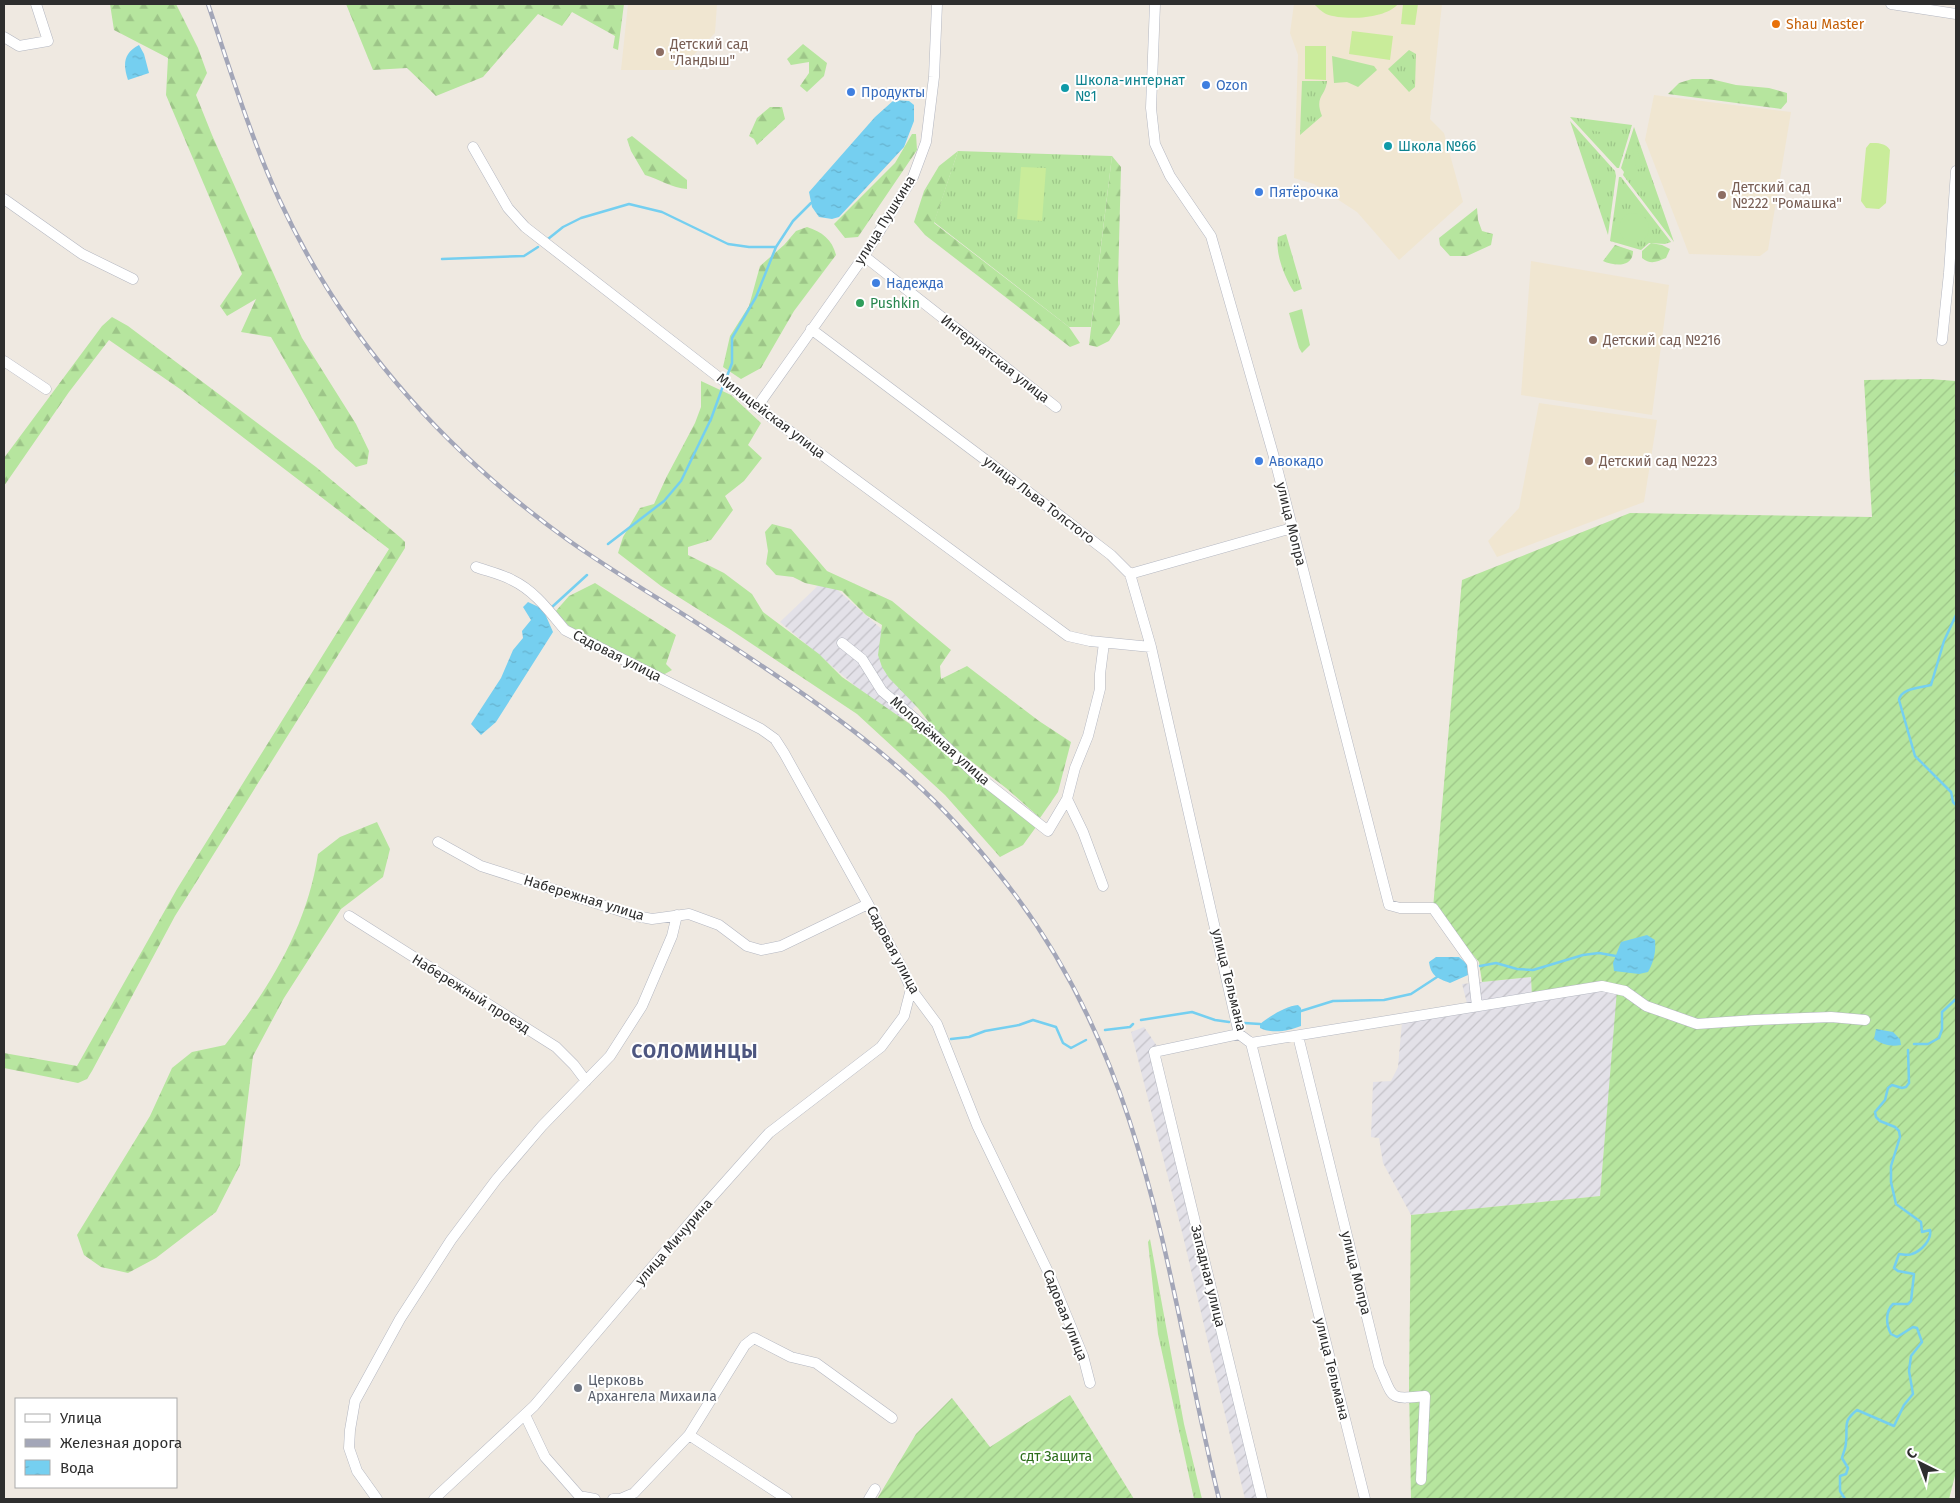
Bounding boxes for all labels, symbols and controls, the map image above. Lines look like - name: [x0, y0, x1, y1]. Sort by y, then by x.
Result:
- place label: Shau Master: [1786, 16, 1865, 33]
- marker: Shau Master: [1770, 18, 1782, 30]
- place label: Детский сад "Ландыш": [669, 36, 748, 69]
- marker: Детский сад "Ландыш": [654, 46, 666, 58]
- place label: Школа-интернат №1: [1075, 72, 1186, 105]
- place label: Ozon: [1216, 77, 1248, 94]
- marker: Ozon: [1200, 79, 1212, 91]
- marker: Школа-интернат №1: [1059, 82, 1071, 94]
- place label: Продукты: [861, 84, 925, 101]
- marker: Продукты: [845, 86, 857, 98]
- place label: Школа №66: [1398, 138, 1476, 155]
- marker: Школа №66: [1382, 140, 1394, 152]
- street label: улица Пушкина: [851, 172, 919, 268]
- place label: Детский сад №222 "Ромашка": [1731, 179, 1842, 212]
- place label: Пятёрочка: [1269, 184, 1339, 201]
- marker: Пятёрочка: [1253, 186, 1265, 198]
- marker: Детский сад №222 "Ромашка": [1716, 189, 1728, 201]
- place label: Надежда: [886, 275, 944, 292]
- marker: Надежда: [870, 277, 882, 289]
- place label: Pushkin: [870, 295, 920, 312]
- marker: Pushkin: [854, 297, 866, 309]
- street label: Интернатская улица: [937, 311, 1053, 407]
- place label: Детский сад №216: [1602, 332, 1721, 349]
- marker: Детский сад №216: [1587, 334, 1599, 346]
- street label: Милицейская улица: [713, 370, 829, 462]
- street label: улица Льва Толстого: [980, 452, 1098, 548]
- place label: Авокадо: [1269, 453, 1324, 470]
- place label: Детский сад №223: [1598, 453, 1717, 470]
- marker: Авокадо: [1253, 455, 1265, 467]
- marker: Детский сад №223: [1583, 455, 1595, 467]
- street label: улица Мопра: [1272, 480, 1310, 568]
- street label: Садовая улица: [570, 626, 664, 686]
- street label: Молодёжная улица: [887, 693, 993, 789]
- street label: Набережная улица: [522, 872, 646, 924]
- street label: Садовая улица: [863, 903, 923, 997]
- street label: улица Тельмана: [1208, 927, 1250, 1033]
- street label: Набережный проезд: [409, 951, 533, 1037]
- district label: СОЛОМИНЦЫ: [631, 1040, 759, 1063]
- street label: улица Мичурина: [632, 1195, 716, 1289]
- street label: Западная улица: [1187, 1223, 1229, 1329]
- street label: улица Мопра: [1337, 1229, 1375, 1317]
- street label: Садовая улица: [1039, 1267, 1091, 1363]
- street label: улица Тельмана: [1311, 1316, 1353, 1422]
- place label: Церковь Архангела Михаила: [588, 1372, 717, 1405]
- marker: Церковь Архангела Михаила: [572, 1382, 584, 1394]
- legend: [15, 1398, 178, 1488]
- text: Улица: [60, 1409, 102, 1427]
- text: Железная дорога: [60, 1434, 182, 1452]
- north arrow: [1895, 1438, 1945, 1488]
- text: С: [1903, 1445, 1920, 1463]
- park label: сдт Защита: [1020, 1448, 1092, 1465]
- text: Вода: [60, 1459, 94, 1477]

